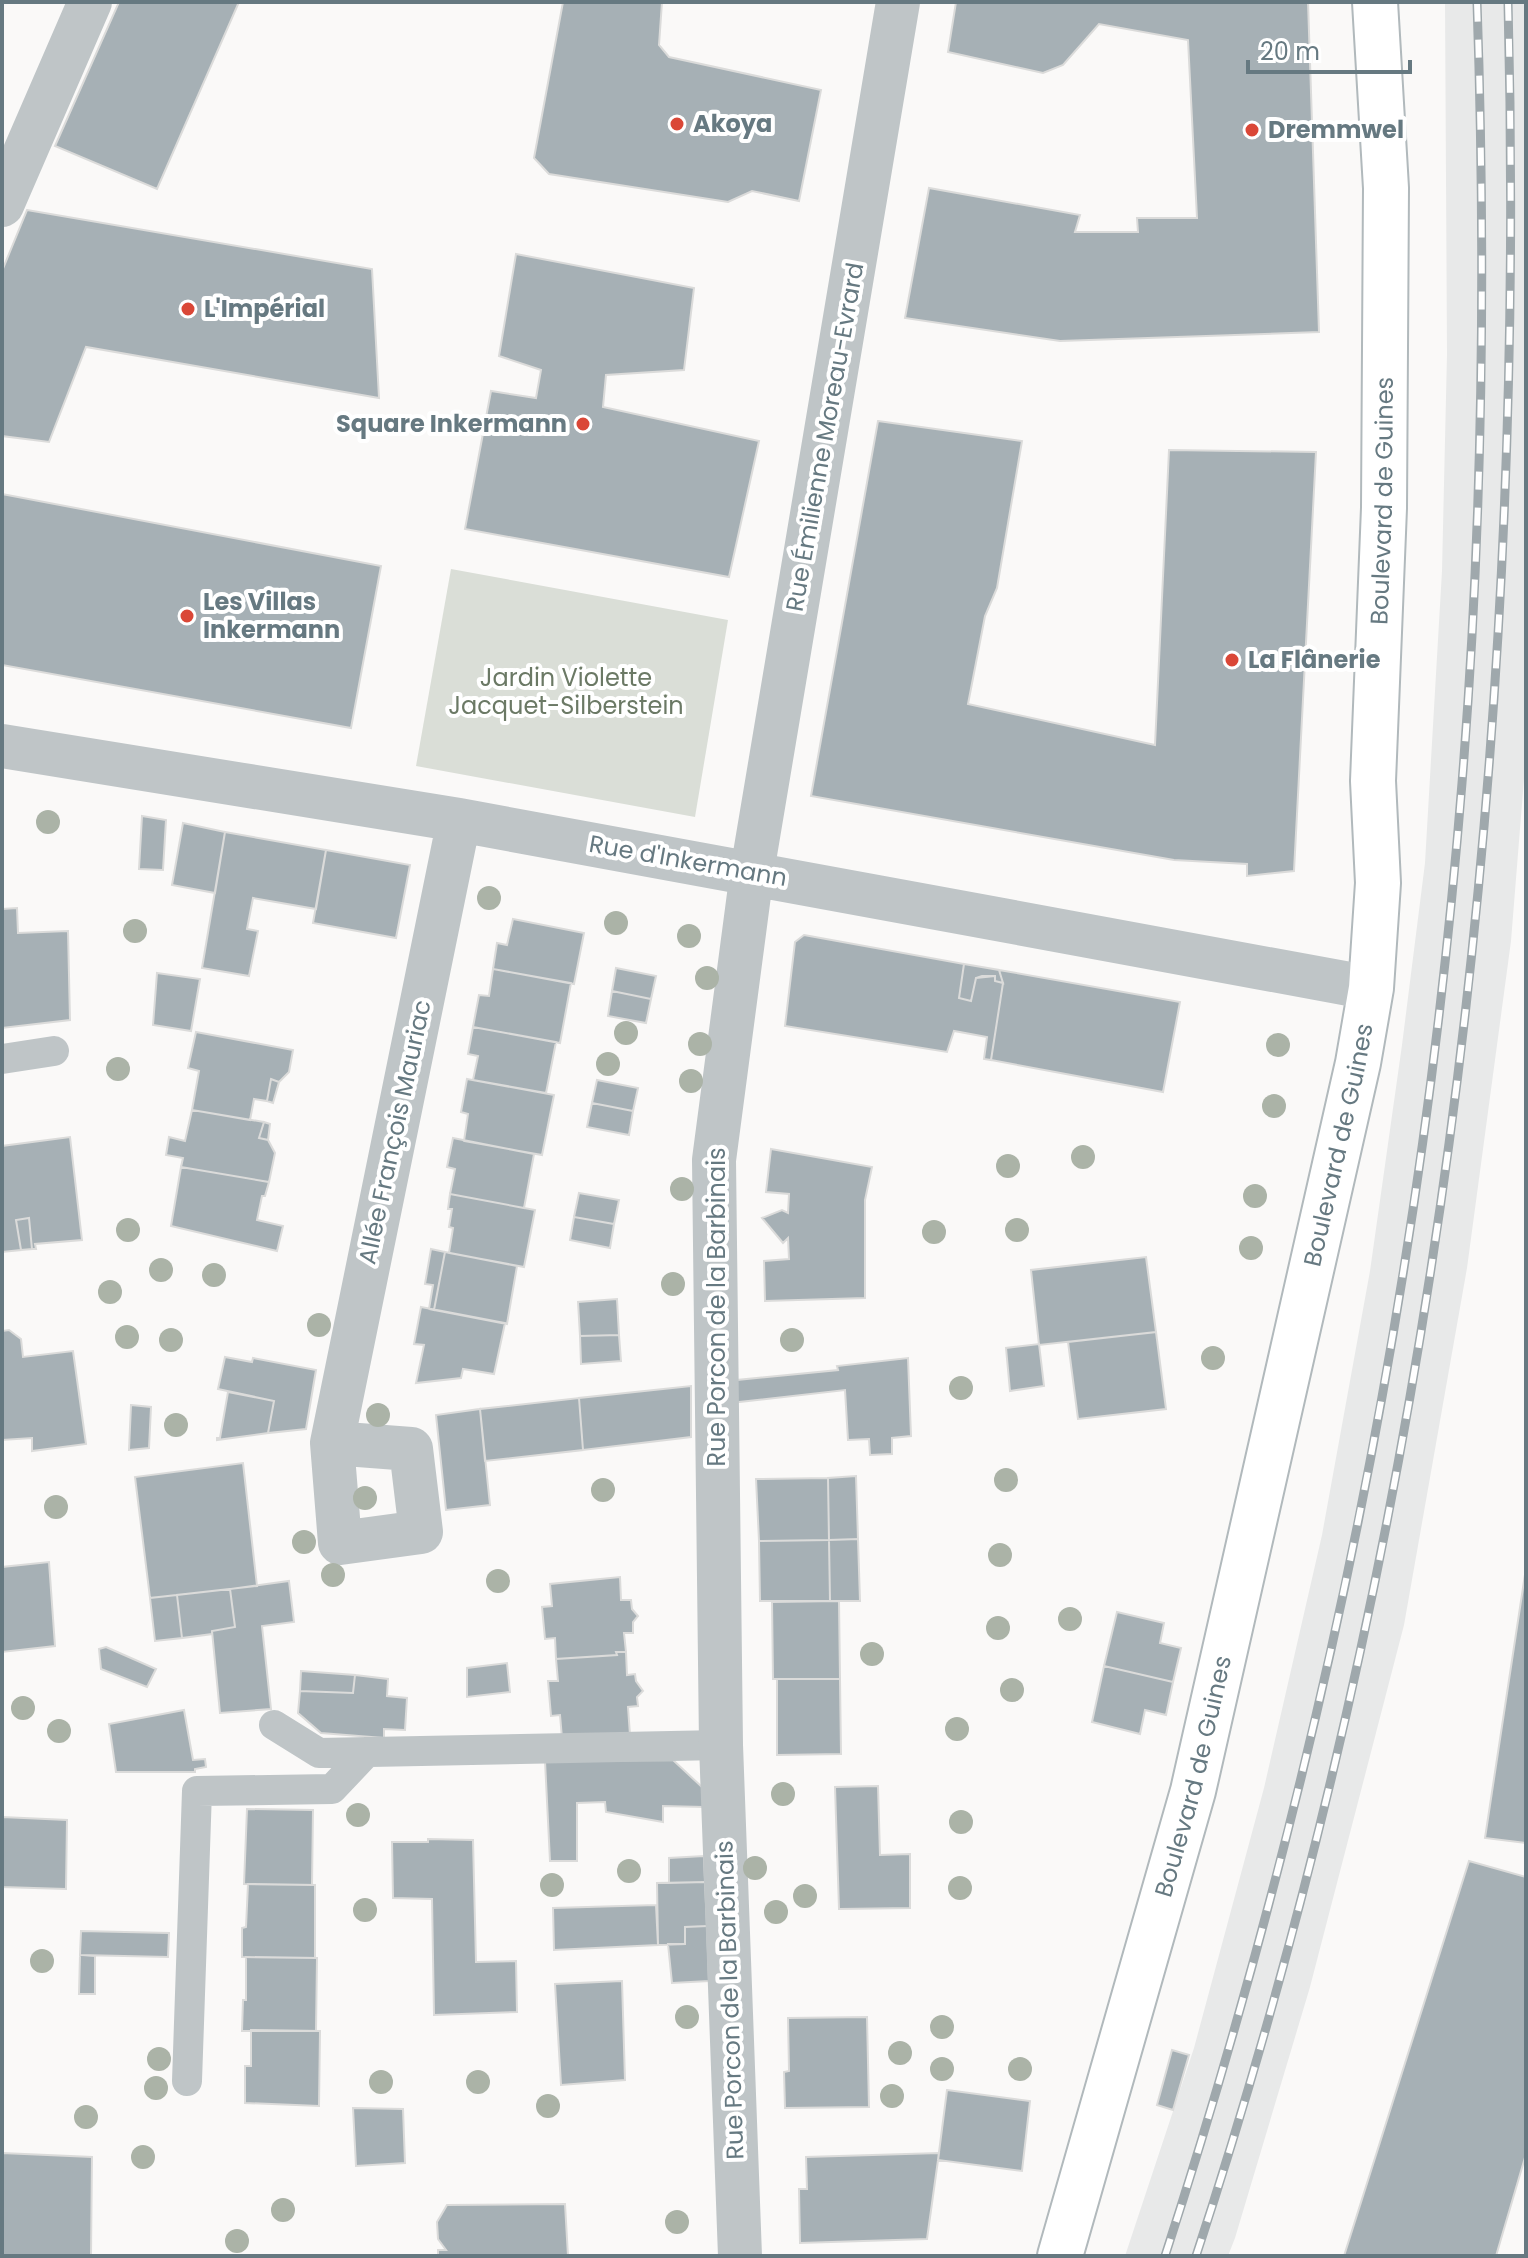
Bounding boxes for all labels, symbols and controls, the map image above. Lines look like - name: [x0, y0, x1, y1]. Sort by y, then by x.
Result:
- scale bar: [1248, 24, 1410, 74]
- text: 20 m: [1260, 35, 1320, 68]
- place label: Akoya: [693, 107, 772, 140]
- place label: Dremmwel: [1268, 113, 1404, 146]
- marker: Akoya: [668, 115, 686, 133]
- marker: Dremmwel: [1243, 121, 1261, 139]
- street label: Rue Émilienne Moreau-Evrard: [778, 260, 871, 614]
- place label: L'Impérial: [204, 292, 325, 325]
- marker: L'Impérial: [179, 300, 197, 318]
- street label: Boulevard de Guines: [1362, 377, 1401, 625]
- place label: Square Inkermann: [336, 407, 567, 440]
- marker: Square Inkermann: [574, 415, 592, 433]
- place label: Les Villas Inkermann: [203, 585, 340, 646]
- marker: Les Villas Inkermann: [178, 607, 196, 625]
- place label: La Flânerie: [1248, 643, 1381, 676]
- marker: La Flânerie: [1223, 651, 1241, 669]
- park label: Jardin Violette Jacquet-Silberstein: [448, 661, 684, 722]
- street label: Rue d'Inkermann: [587, 827, 790, 894]
- street label: Allée François Mauriac: [350, 997, 439, 1267]
- street label: Boulevard de Guines: [1295, 1021, 1381, 1269]
- street label: Rue Porcon de la Barbinais: [700, 1147, 733, 1467]
- street label: Boulevard de Guines: [1147, 1652, 1239, 1901]
- street label: Rue Porcon de la Barbinais: [707, 1840, 752, 2160]

